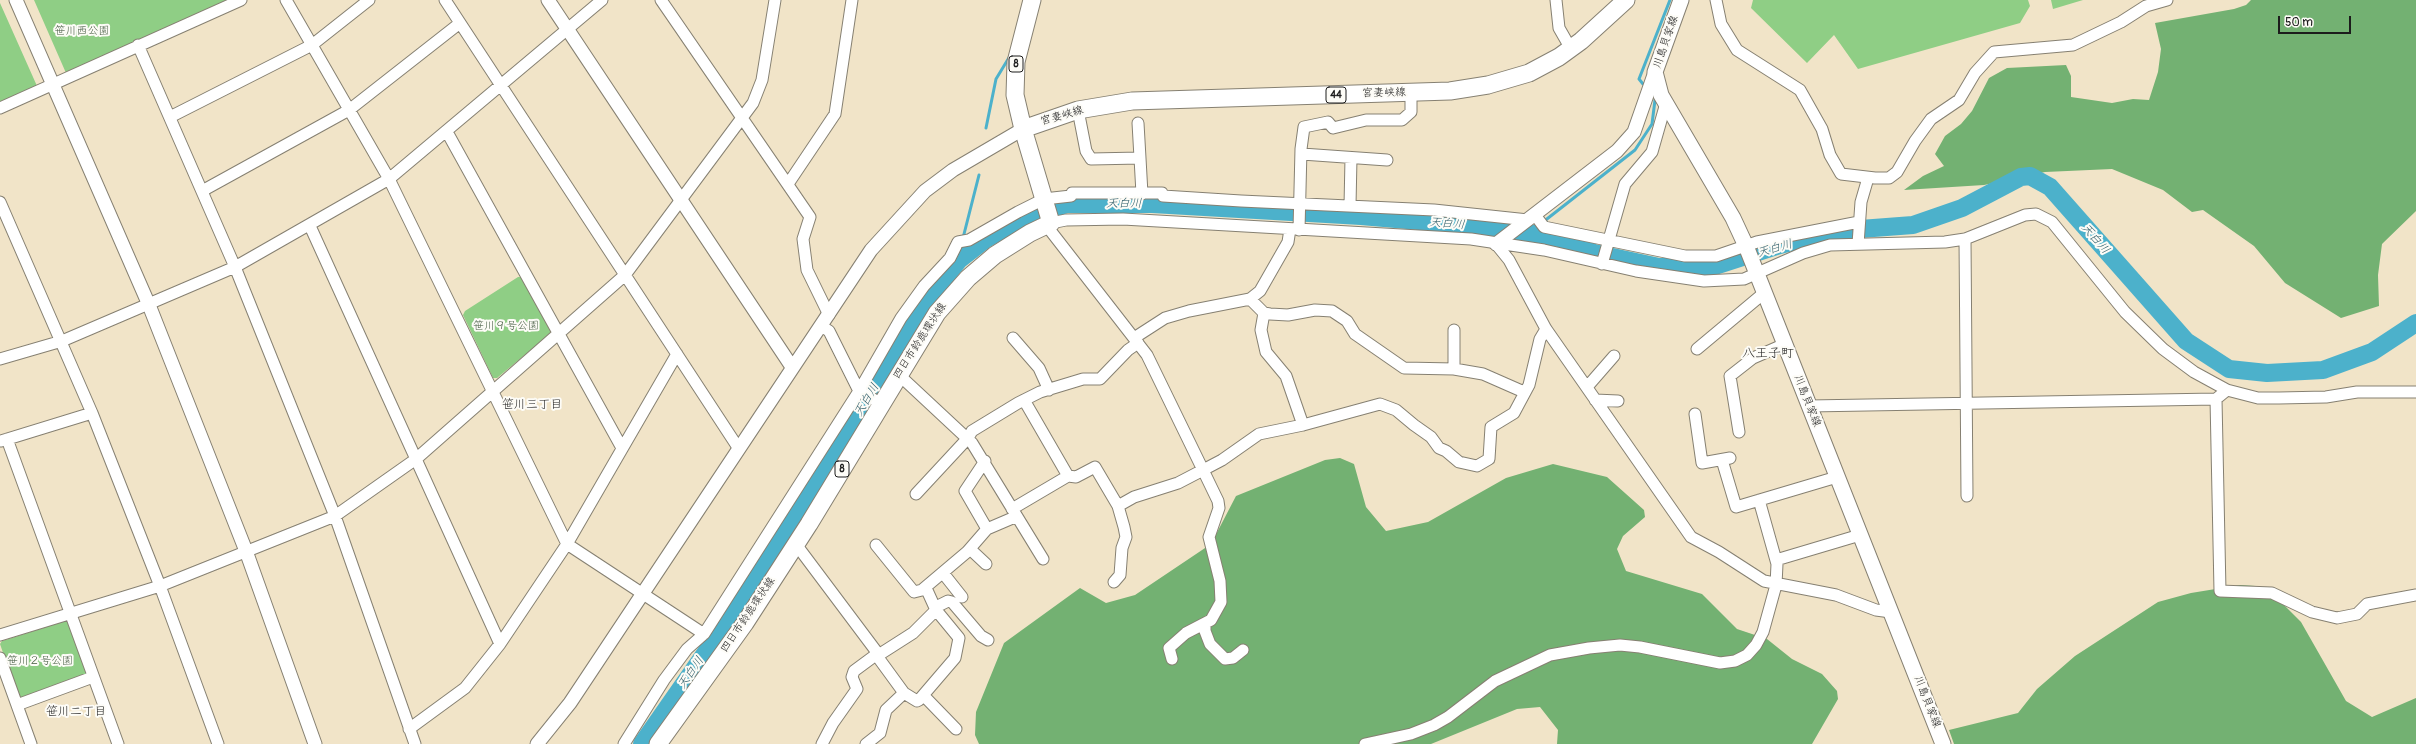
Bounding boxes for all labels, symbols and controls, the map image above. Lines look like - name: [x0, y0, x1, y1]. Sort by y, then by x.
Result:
- scale bar: [2280, 8, 2353, 34]
- street label: 川島貝家線: [1651, 14, 1681, 70]
- text: 50 m: [2285, 15, 2313, 30]
- park label: 笹川西公園: [55, 24, 109, 38]
- road number: 8: [1009, 56, 1023, 72]
- street label: 宮妻峡線: [1362, 86, 1406, 100]
- road number: 44: [1326, 87, 1346, 103]
- street label: 宮妻峡線: [1039, 104, 1085, 128]
- water label: 天白川: [1106, 197, 1142, 211]
- water label: 天白川: [1428, 215, 1466, 233]
- water label: 天白川: [2078, 221, 2112, 257]
- water label: 天白川: [1756, 237, 1794, 261]
- street label: 四日市鈴鹿環状線: [891, 301, 949, 381]
- park label: 笹川９号公園: [473, 319, 539, 333]
- district label: 八王子町: [1742, 346, 1794, 362]
- street label: 川島貝家線: [1791, 373, 1823, 429]
- water label: 天白川: [852, 381, 882, 419]
- district label: 笹川三丁目: [502, 398, 562, 412]
- road number: 8: [835, 461, 849, 477]
- street label: 四日市鈴鹿環状線: [718, 575, 778, 655]
- park label: 笹川２号公園: [7, 654, 73, 668]
- water label: 天白川: [675, 654, 707, 692]
- street label: 川島貝家線: [1911, 674, 1943, 730]
- district label: 笹川二丁目: [46, 705, 106, 719]

